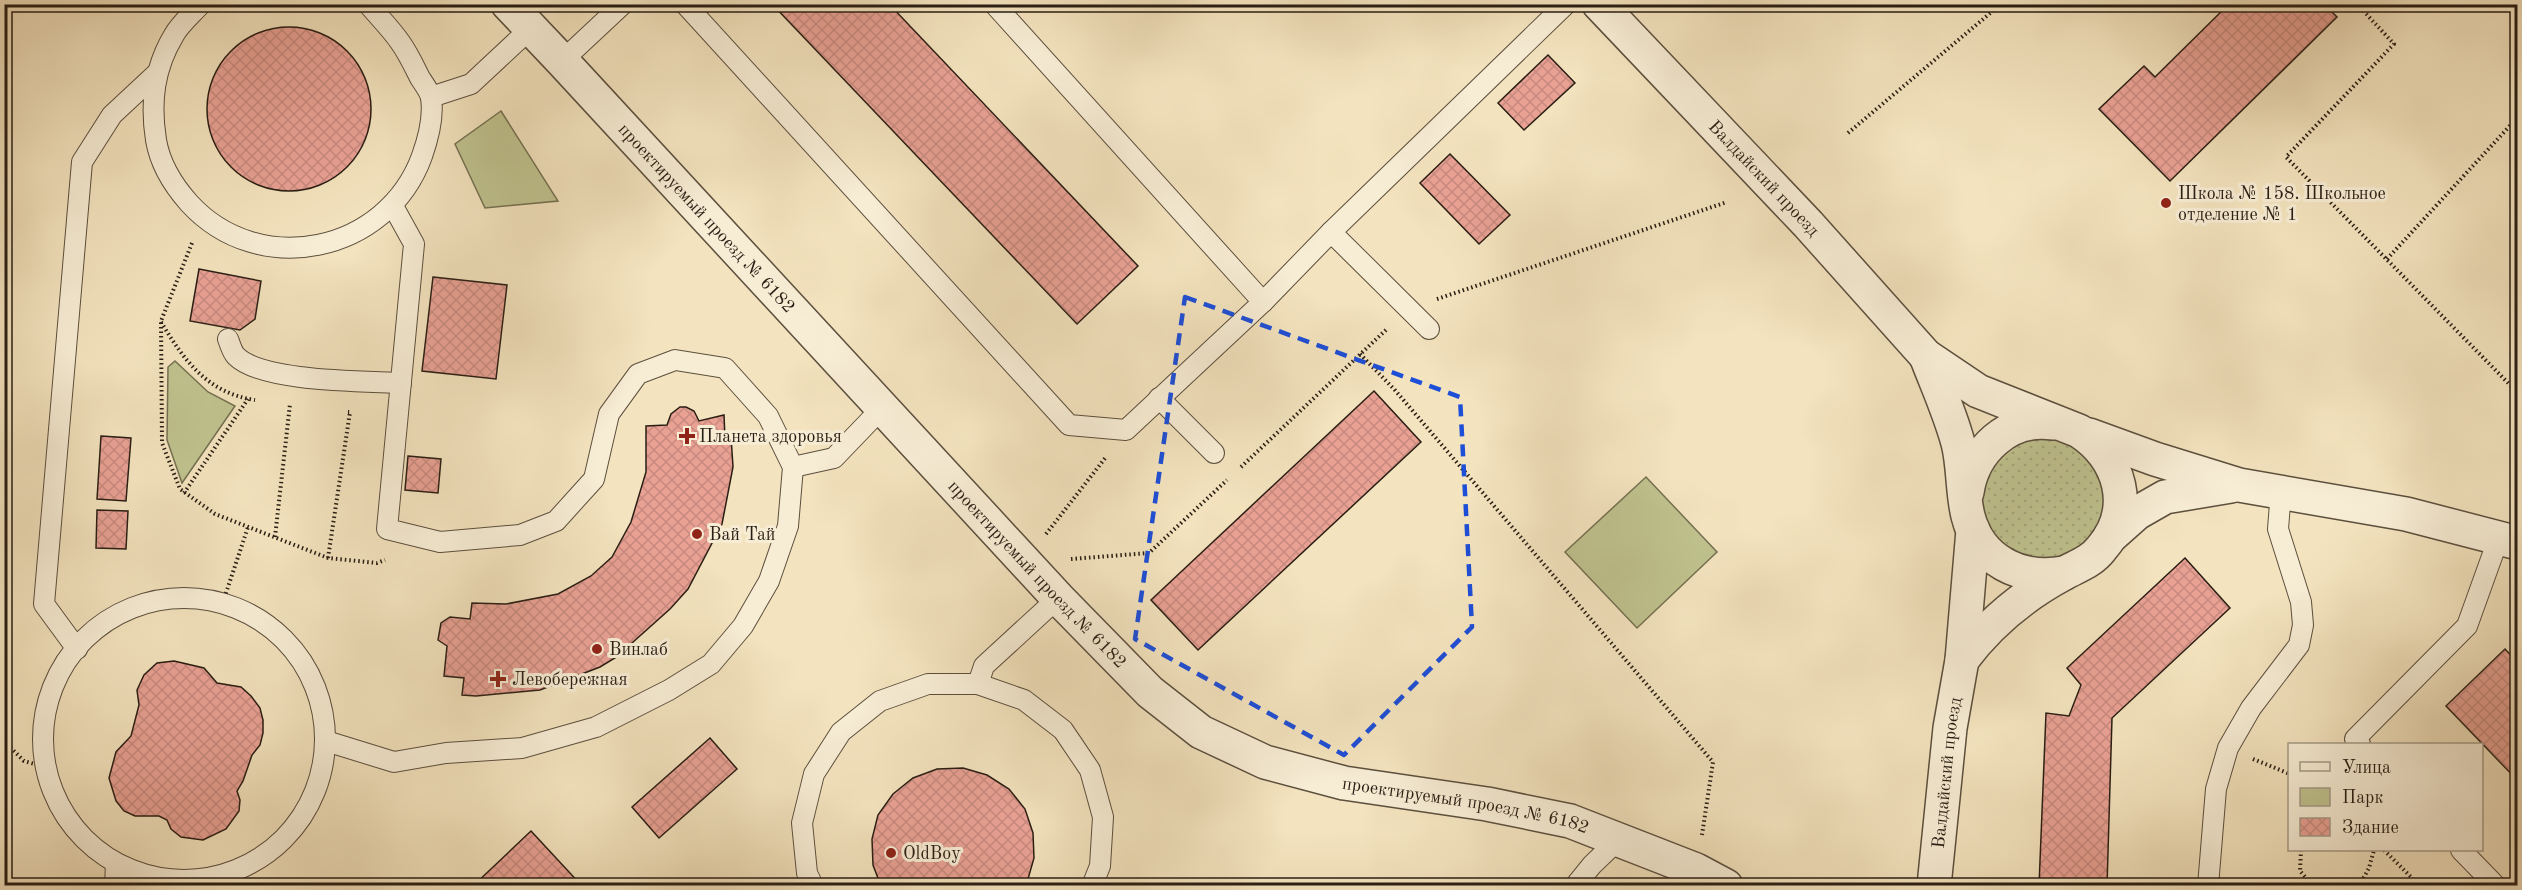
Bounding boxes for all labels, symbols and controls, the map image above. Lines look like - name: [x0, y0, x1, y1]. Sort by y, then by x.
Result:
- street label: Валдайский проезд: [1705, 117, 1823, 240]
- street label: проектируемый проезд № 6182: [614, 120, 798, 317]
- place label: Школа № 158. Школьное отделение № 1: [2178, 185, 2386, 224]
- marker: Школа № 158. Школьное отделение № 1: [2159, 196, 2173, 210]
- place label: Планета здоровья: [699, 428, 842, 446]
- marker: Планета здоровья: [680, 429, 694, 443]
- street label: проектируемый проезд № 6182: [944, 477, 1129, 672]
- place label: Вай Тай: [709, 526, 776, 544]
- marker: Вай Тай: [690, 527, 704, 541]
- place label: Винлаб: [609, 641, 668, 659]
- marker: Винлаб: [590, 642, 604, 656]
- marker: Левобережная: [489, 670, 507, 688]
- place label: Левобережная: [512, 671, 628, 689]
- street label: Валдайский проезд: [1930, 696, 1965, 849]
- legend: [2288, 743, 2483, 851]
- text: Улица: [2342, 759, 2391, 777]
- street label: проектируемый проезд № 6182: [1341, 775, 1591, 837]
- text: Парк: [2342, 789, 2383, 807]
- text: Здание: [2342, 819, 2399, 837]
- place label: OldBoy: [903, 845, 961, 863]
- marker: OldBoy: [884, 846, 898, 860]

